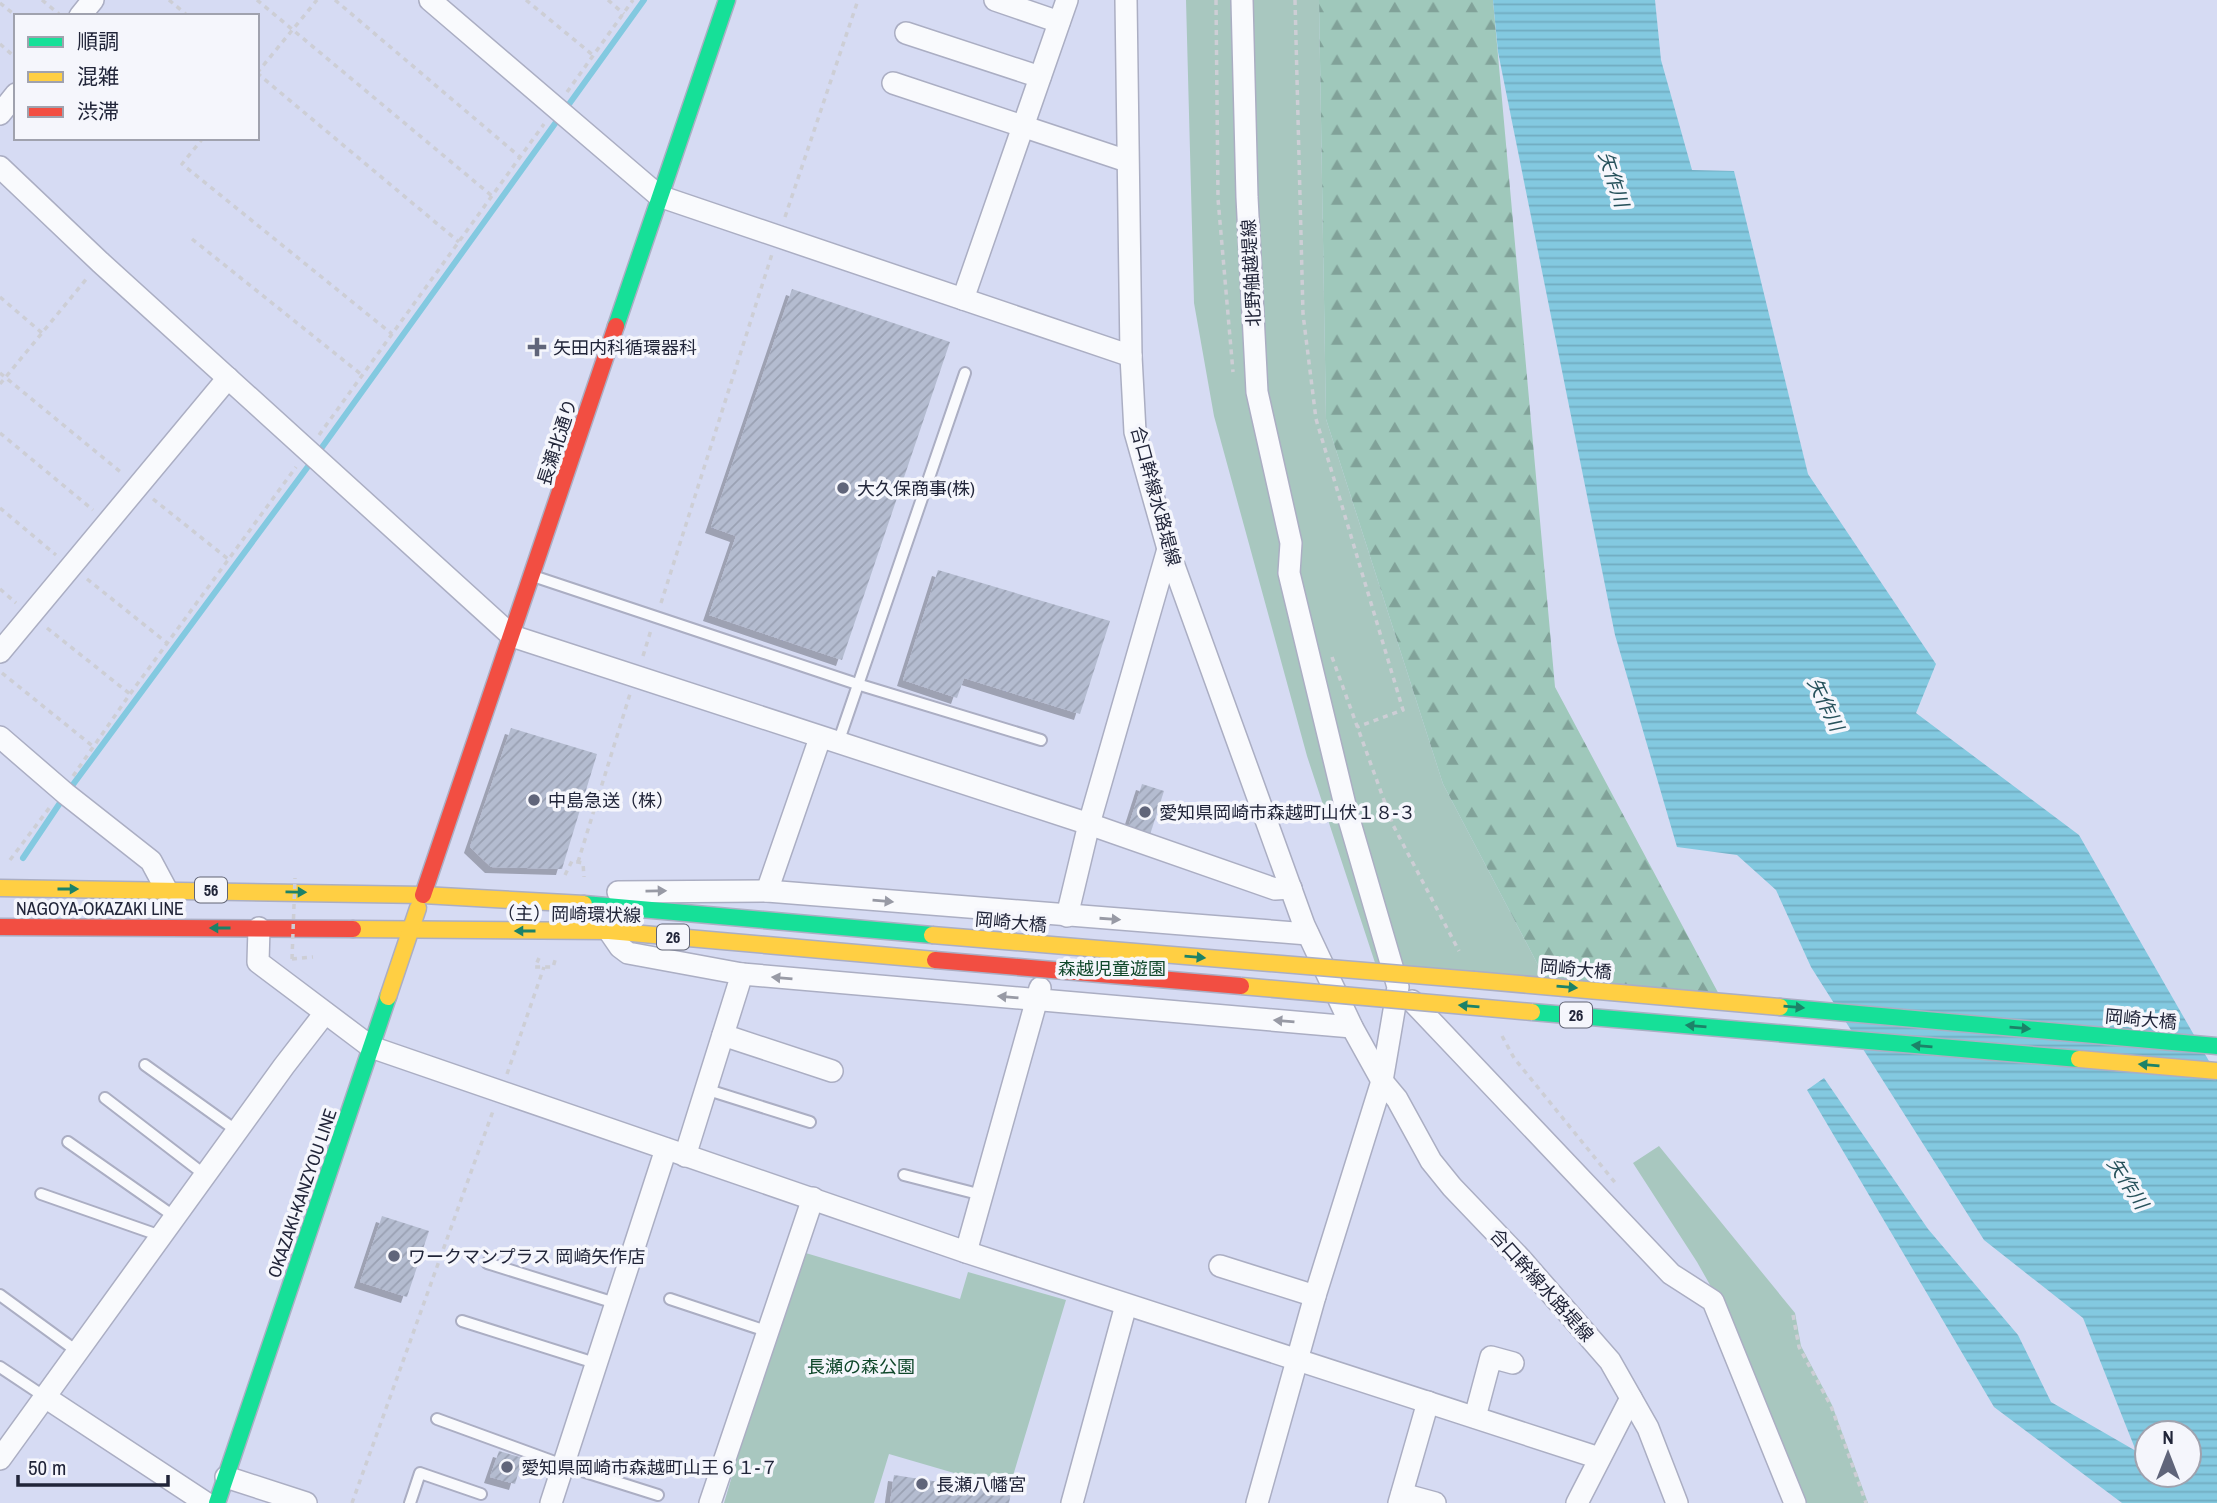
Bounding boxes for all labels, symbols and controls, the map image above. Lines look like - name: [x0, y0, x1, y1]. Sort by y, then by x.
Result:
- legend: [14, 14, 259, 140]
- text: 順調: [77, 27, 119, 56]
- text: 混雑: [77, 62, 119, 91]
- text: 渋滞: [77, 97, 119, 126]
- water label: 矢作川: [1593, 148, 1636, 212]
- street label: 北野舳越堤線: [1236, 218, 1266, 328]
- place label: 矢田内科循環器科: [553, 335, 697, 360]
- marker: 矢田内科循環器科: [527, 337, 547, 357]
- street label: 長瀬北通り: [531, 395, 583, 489]
- street label: 合口幹線水路堤線: [1125, 423, 1187, 569]
- place label: 大久保商事(株): [857, 476, 975, 501]
- marker: 大久保商事(株): [835, 480, 851, 496]
- water label: 矢作川: [1802, 673, 1851, 737]
- place label: 中島急送（株）: [548, 788, 674, 813]
- marker: 中島急送（株）: [526, 792, 542, 808]
- place label: 愛知県岡崎市森越町山伏１８‐３: [1159, 800, 1416, 825]
- marker: 愛知県岡崎市森越町山伏１８‐３: [1137, 804, 1153, 820]
- road number: 56: [195, 877, 227, 902]
- one-way arrow: [57, 883, 79, 894]
- one-way arrow: [285, 886, 307, 898]
- one-way arrow: [645, 886, 667, 897]
- street label: NAGOYA-OKAZAKI LINE: [16, 896, 184, 921]
- one-way arrow: [873, 896, 895, 907]
- street label: （主）岡崎環状線: [497, 900, 641, 928]
- street label: 岡崎大橋: [974, 906, 1048, 938]
- one-way arrow: [1099, 914, 1121, 925]
- one-way arrow: [209, 922, 231, 934]
- one-way arrow: [514, 925, 536, 937]
- road number: 26: [657, 925, 689, 950]
- one-way arrow: [1184, 952, 1206, 963]
- street label: 岡崎大橋: [1539, 953, 1613, 985]
- park label: 森越児童遊園: [1058, 956, 1166, 981]
- one-way arrow: [770, 972, 792, 983]
- one-way arrow: [1556, 982, 1578, 993]
- one-way arrow: [997, 991, 1019, 1002]
- one-way arrow: [1458, 1000, 1480, 1011]
- road number: 26: [1560, 1002, 1592, 1028]
- one-way arrow: [1783, 1002, 1805, 1013]
- street label: 岡崎大橋: [2104, 1003, 2178, 1035]
- one-way arrow: [1272, 1015, 1294, 1026]
- one-way arrow: [1684, 1020, 1706, 1031]
- one-way arrow: [2009, 1023, 2031, 1034]
- one-way arrow: [1911, 1040, 1933, 1051]
- one-way arrow: [2138, 1059, 2160, 1070]
- street label: OKAZAKI-KANZYOU LINE: [261, 1105, 343, 1281]
- water label: 矢作川: [2102, 1152, 2156, 1216]
- street label: 合口幹線水路堤線: [1485, 1223, 1599, 1347]
- place label: ワークマンプラス 岡崎矢作店: [408, 1244, 645, 1269]
- marker: ワークマンプラス 岡崎矢作店: [386, 1248, 402, 1264]
- park label: 長瀬の森公園: [807, 1354, 915, 1379]
- north arrow: [2133, 1419, 2203, 1489]
- text: N: [2162, 1424, 2174, 1450]
- scale bar: [18, 1444, 168, 1488]
- text: 50 m: [28, 1453, 66, 1482]
- place label: 愛知県岡崎市森越町山王６１‐７: [521, 1455, 778, 1480]
- marker: 愛知県岡崎市森越町山王６１‐７: [499, 1459, 515, 1475]
- place label: 長瀬八幡宮: [936, 1472, 1026, 1497]
- marker: 長瀬八幡宮: [914, 1476, 930, 1492]

